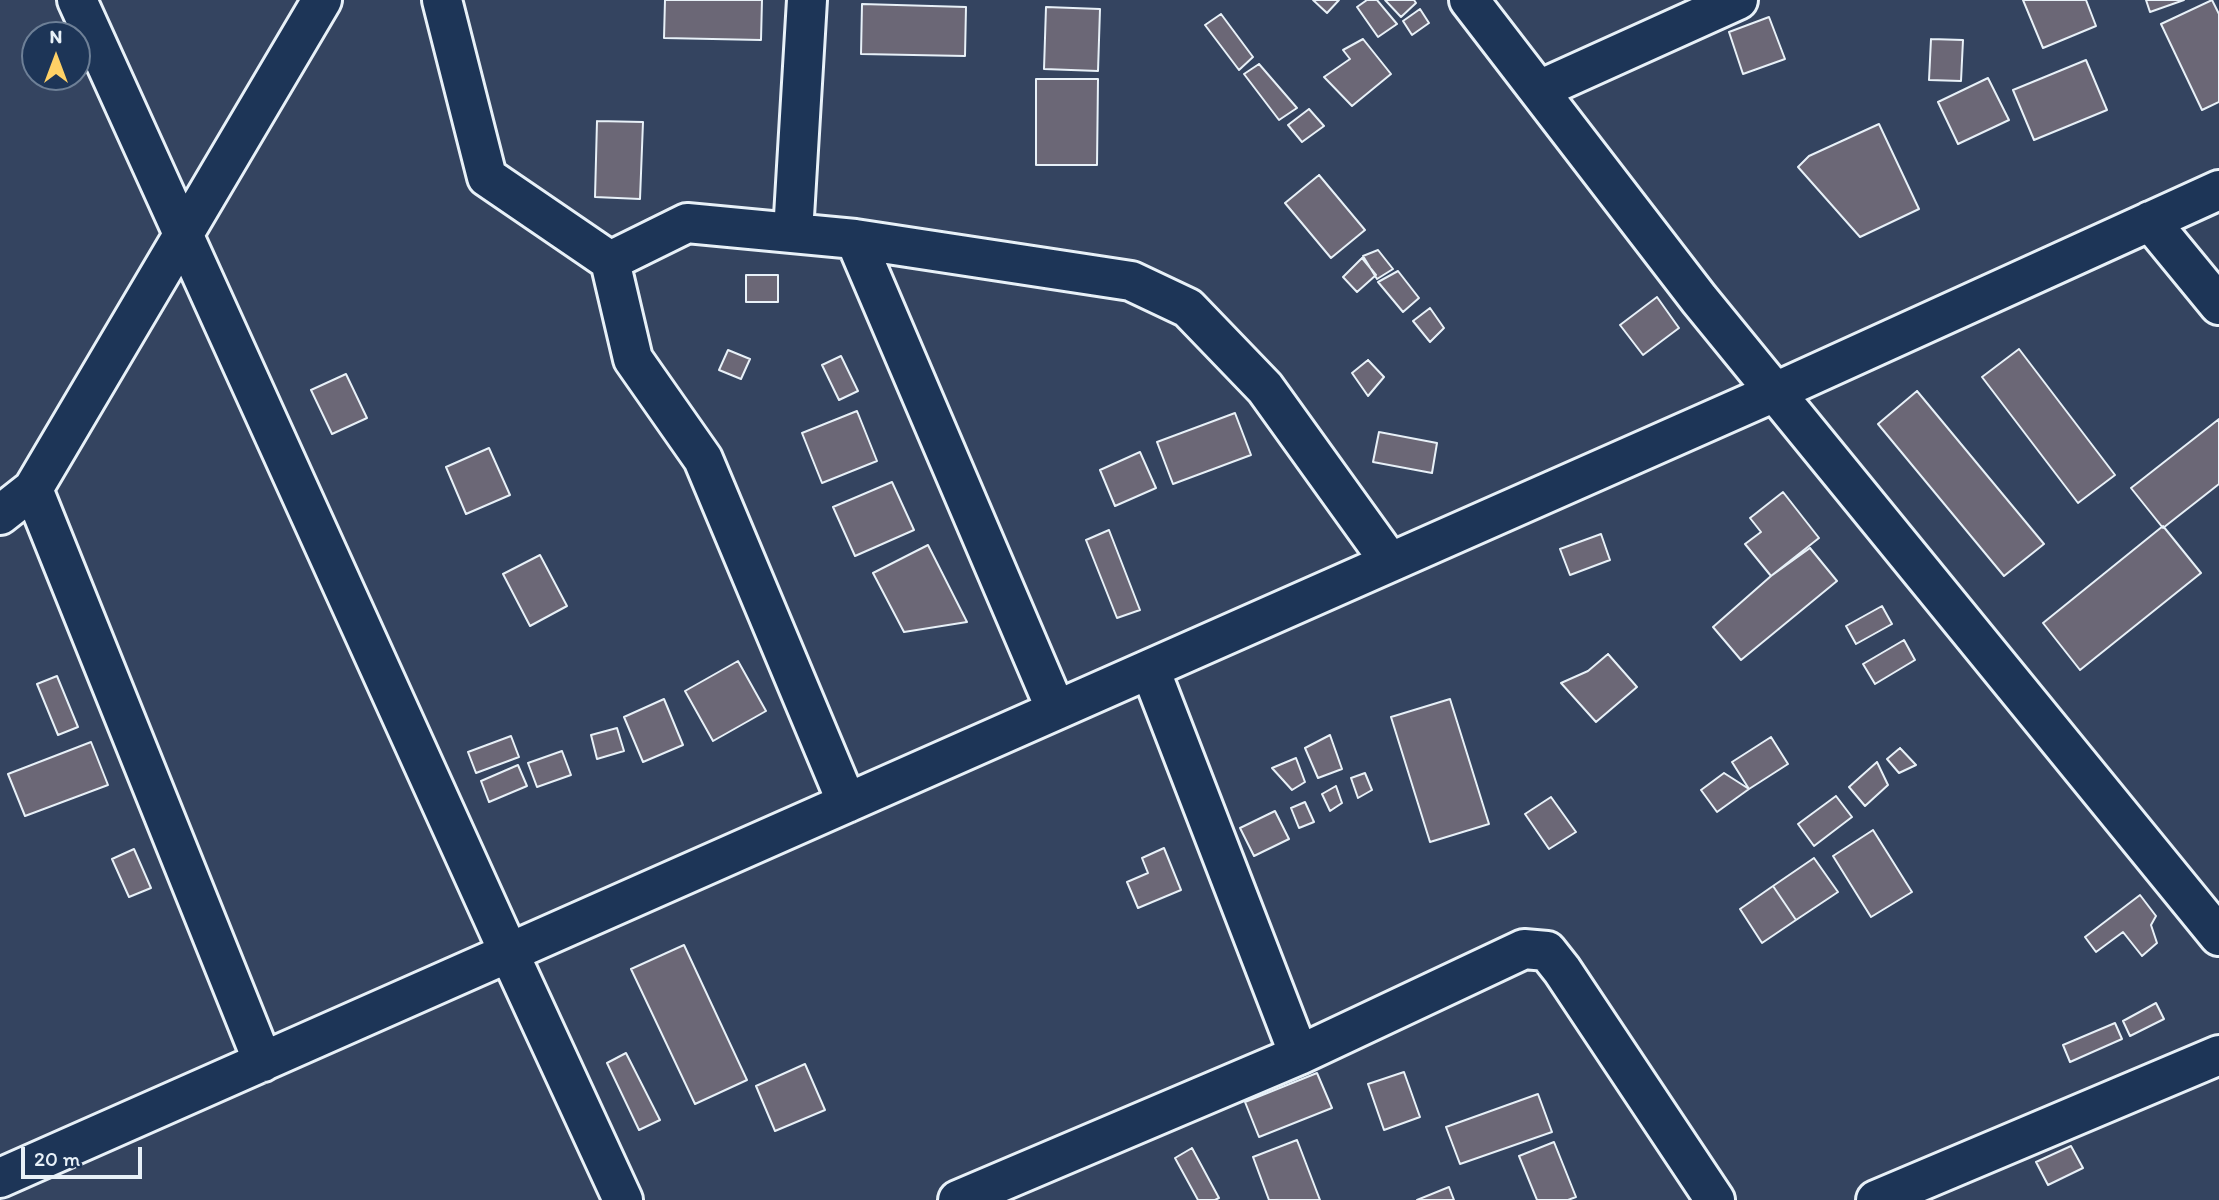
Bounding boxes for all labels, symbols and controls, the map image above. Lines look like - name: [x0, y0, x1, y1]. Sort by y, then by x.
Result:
- north arrow: [21, 21, 91, 91]
- text: N: [50, 25, 62, 48]
- scale bar: [24, 1134, 145, 1178]
- text: 20 m: [34, 1146, 80, 1171]

